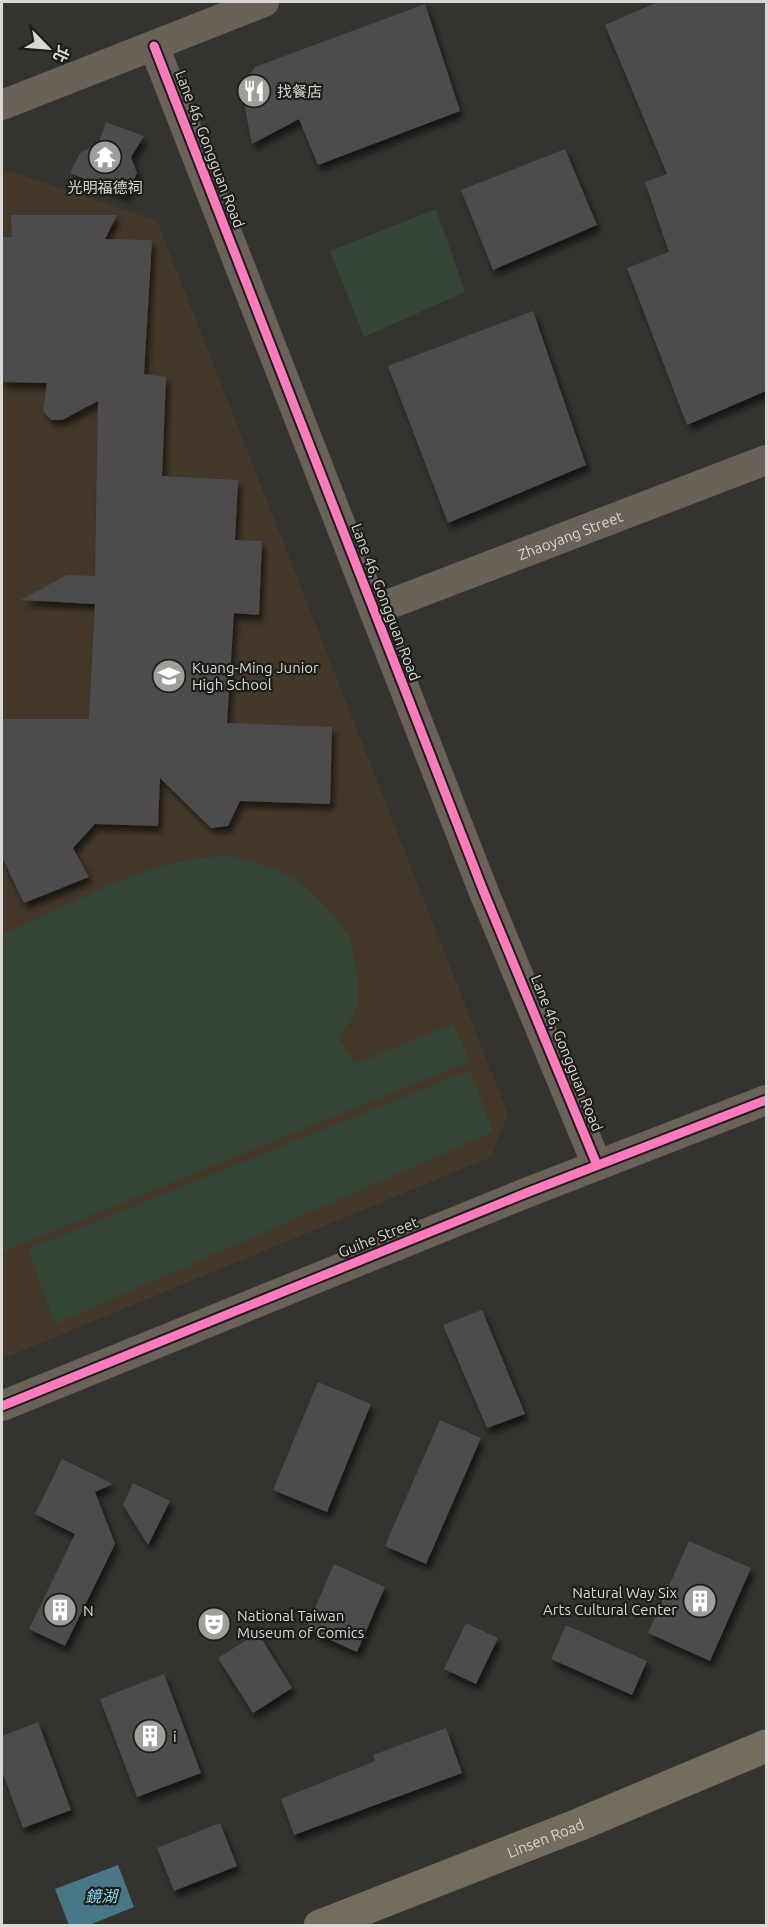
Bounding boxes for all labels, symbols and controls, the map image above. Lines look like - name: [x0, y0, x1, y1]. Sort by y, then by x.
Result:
- north arrow: [18, 18, 78, 78]
- text: 北: [50, 43, 73, 65]
- street label: Lane 46, Gongguan Road: [172, 68, 248, 230]
- restaurant icon: 找餐店: [236, 73, 272, 109]
- place label: 找餐店: [277, 83, 322, 100]
- temple icon: 光明福德祠: [87, 139, 123, 175]
- place label: 光明福德祠: [67, 179, 143, 196]
- street label: Zhaoyang Street: [515, 507, 625, 563]
- street label: Lane 46, Gongguan Road: [348, 521, 424, 683]
- school or university icon: Kuang-Ming Junior High School: [151, 658, 187, 694]
- place label: Kuang-Ming Junior High School: [192, 659, 319, 693]
- street label: Lane 46, Gongguan Road: [528, 972, 606, 1134]
- street label: Guihe Street: [336, 1213, 420, 1261]
- building icon: Natural Way Six Arts Cultural Center: [682, 1583, 718, 1619]
- place label: Natural Way Six Arts Cultural Center: [543, 1584, 677, 1618]
- building icon: N: [42, 1592, 78, 1628]
- place label: N: [83, 1602, 94, 1619]
- theatre icon: National Taiwan Museum of Comics: [196, 1606, 232, 1642]
- place label: National Taiwan Museum of Comics: [237, 1607, 364, 1641]
- building icon: i: [132, 1718, 168, 1754]
- place label: i: [173, 1728, 177, 1745]
- street label: Linsen Road: [504, 1815, 586, 1861]
- water label: 鏡湖: [85, 1887, 120, 1905]

